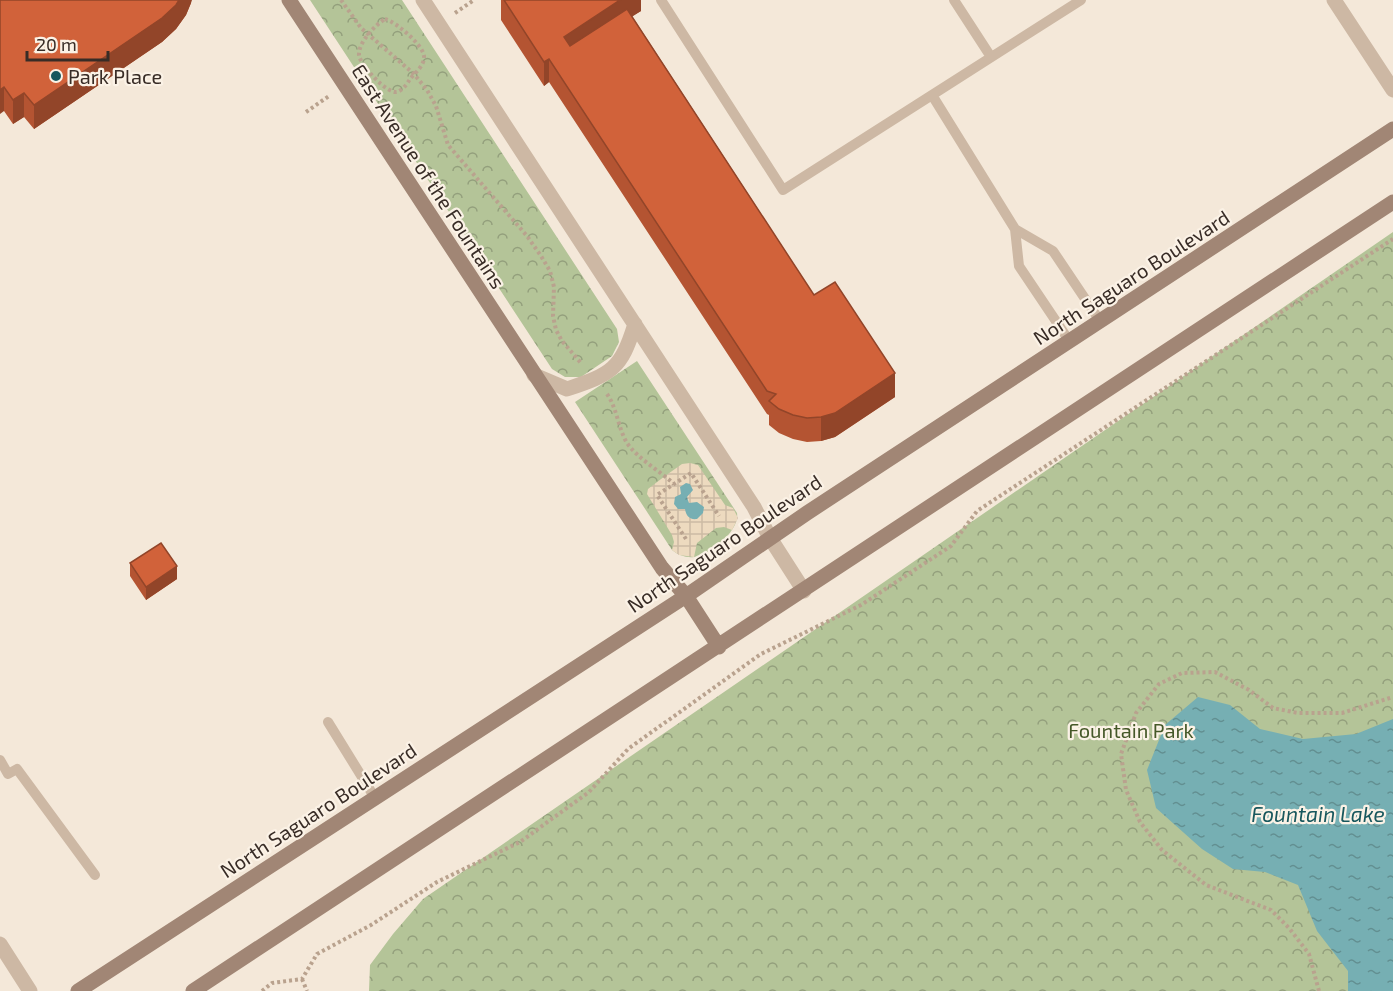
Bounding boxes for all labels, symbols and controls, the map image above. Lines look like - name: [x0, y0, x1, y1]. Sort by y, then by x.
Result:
- scale bar: [27, 24, 108, 62]
- text: 20 m: [36, 33, 77, 55]
- street label: East Avenue of the Fountains: [347, 59, 511, 293]
- place label: Park Place: [68, 64, 162, 88]
- marker: Park Place: [49, 69, 63, 83]
- street label: North Saguaro Boulevard: [1028, 205, 1234, 349]
- street label: North Saguaro Boulevard: [622, 469, 826, 617]
- park label: Fountain Park: [1068, 718, 1194, 742]
- street label: North Saguaro Boulevard: [215, 738, 421, 882]
- water label: Fountain Lake: [1251, 801, 1385, 826]

